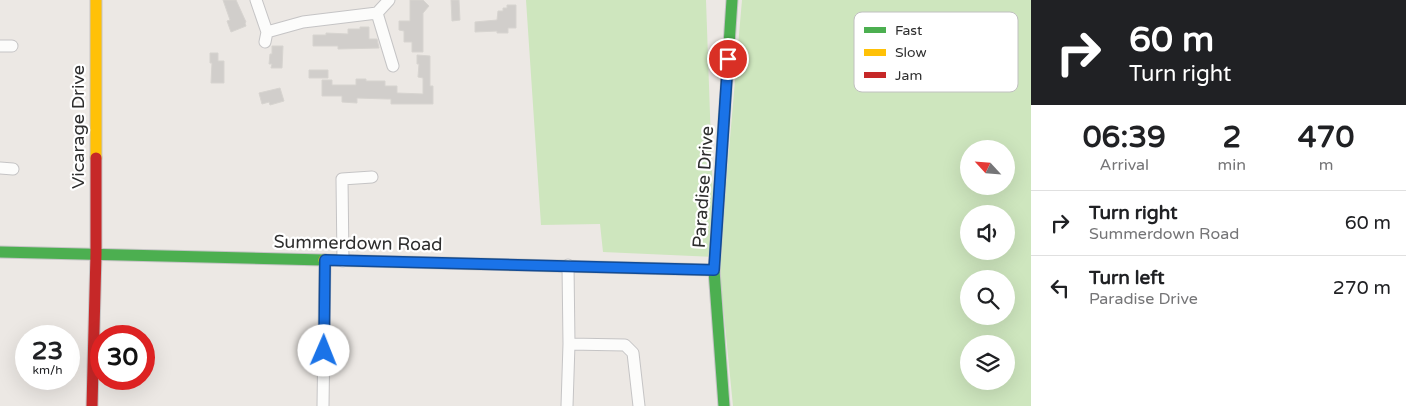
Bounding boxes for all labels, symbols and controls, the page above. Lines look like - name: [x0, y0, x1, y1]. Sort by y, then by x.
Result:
- legend: [854, 12, 1018, 92]
- text: 60 m: [1129, 19, 1214, 61]
- icon: right: [1046, 20, 1111, 85]
- text: Fast: [895, 22, 923, 39]
- pin: [707, 38, 749, 80]
- text: Slow: [895, 44, 927, 61]
- icon: arrive: [714, 45, 742, 73]
- text: Turn right: [1129, 61, 1231, 87]
- street label: Vicarage Drive: [67, 65, 89, 189]
- text: Jam: [895, 67, 922, 84]
- text: 06:39: [1083, 119, 1166, 156]
- text: 2: [1222, 119, 1241, 156]
- text: 470: [1298, 119, 1354, 156]
- street label: Paradise Drive: [688, 125, 718, 249]
- north arrow: [960, 140, 1015, 195]
- map controls: [960, 140, 1015, 390]
- text: Arrival: [1100, 155, 1149, 175]
- text: min: [1218, 155, 1246, 175]
- text: m: [1319, 155, 1333, 175]
- text: Turn right: [1089, 202, 1177, 224]
- button: sound: [960, 205, 1015, 260]
- icon: right: [1046, 209, 1074, 237]
- text: 60 m: [1345, 212, 1391, 234]
- text: Summerdown Road: [1089, 224, 1239, 244]
- street label: Summerdown Road: [273, 231, 443, 255]
- text: Turn left: [1089, 267, 1165, 289]
- button: search: [960, 270, 1015, 325]
- icon: left: [1046, 274, 1074, 302]
- text: 270 m: [1333, 277, 1391, 299]
- text: Paradise Drive: [1089, 289, 1198, 309]
- position arrow: [297, 324, 349, 376]
- speed limit sign: 30: [90, 325, 155, 390]
- button: layers: [960, 335, 1015, 390]
- text: 23: [32, 336, 63, 366]
- text: km/h: [32, 363, 63, 377]

